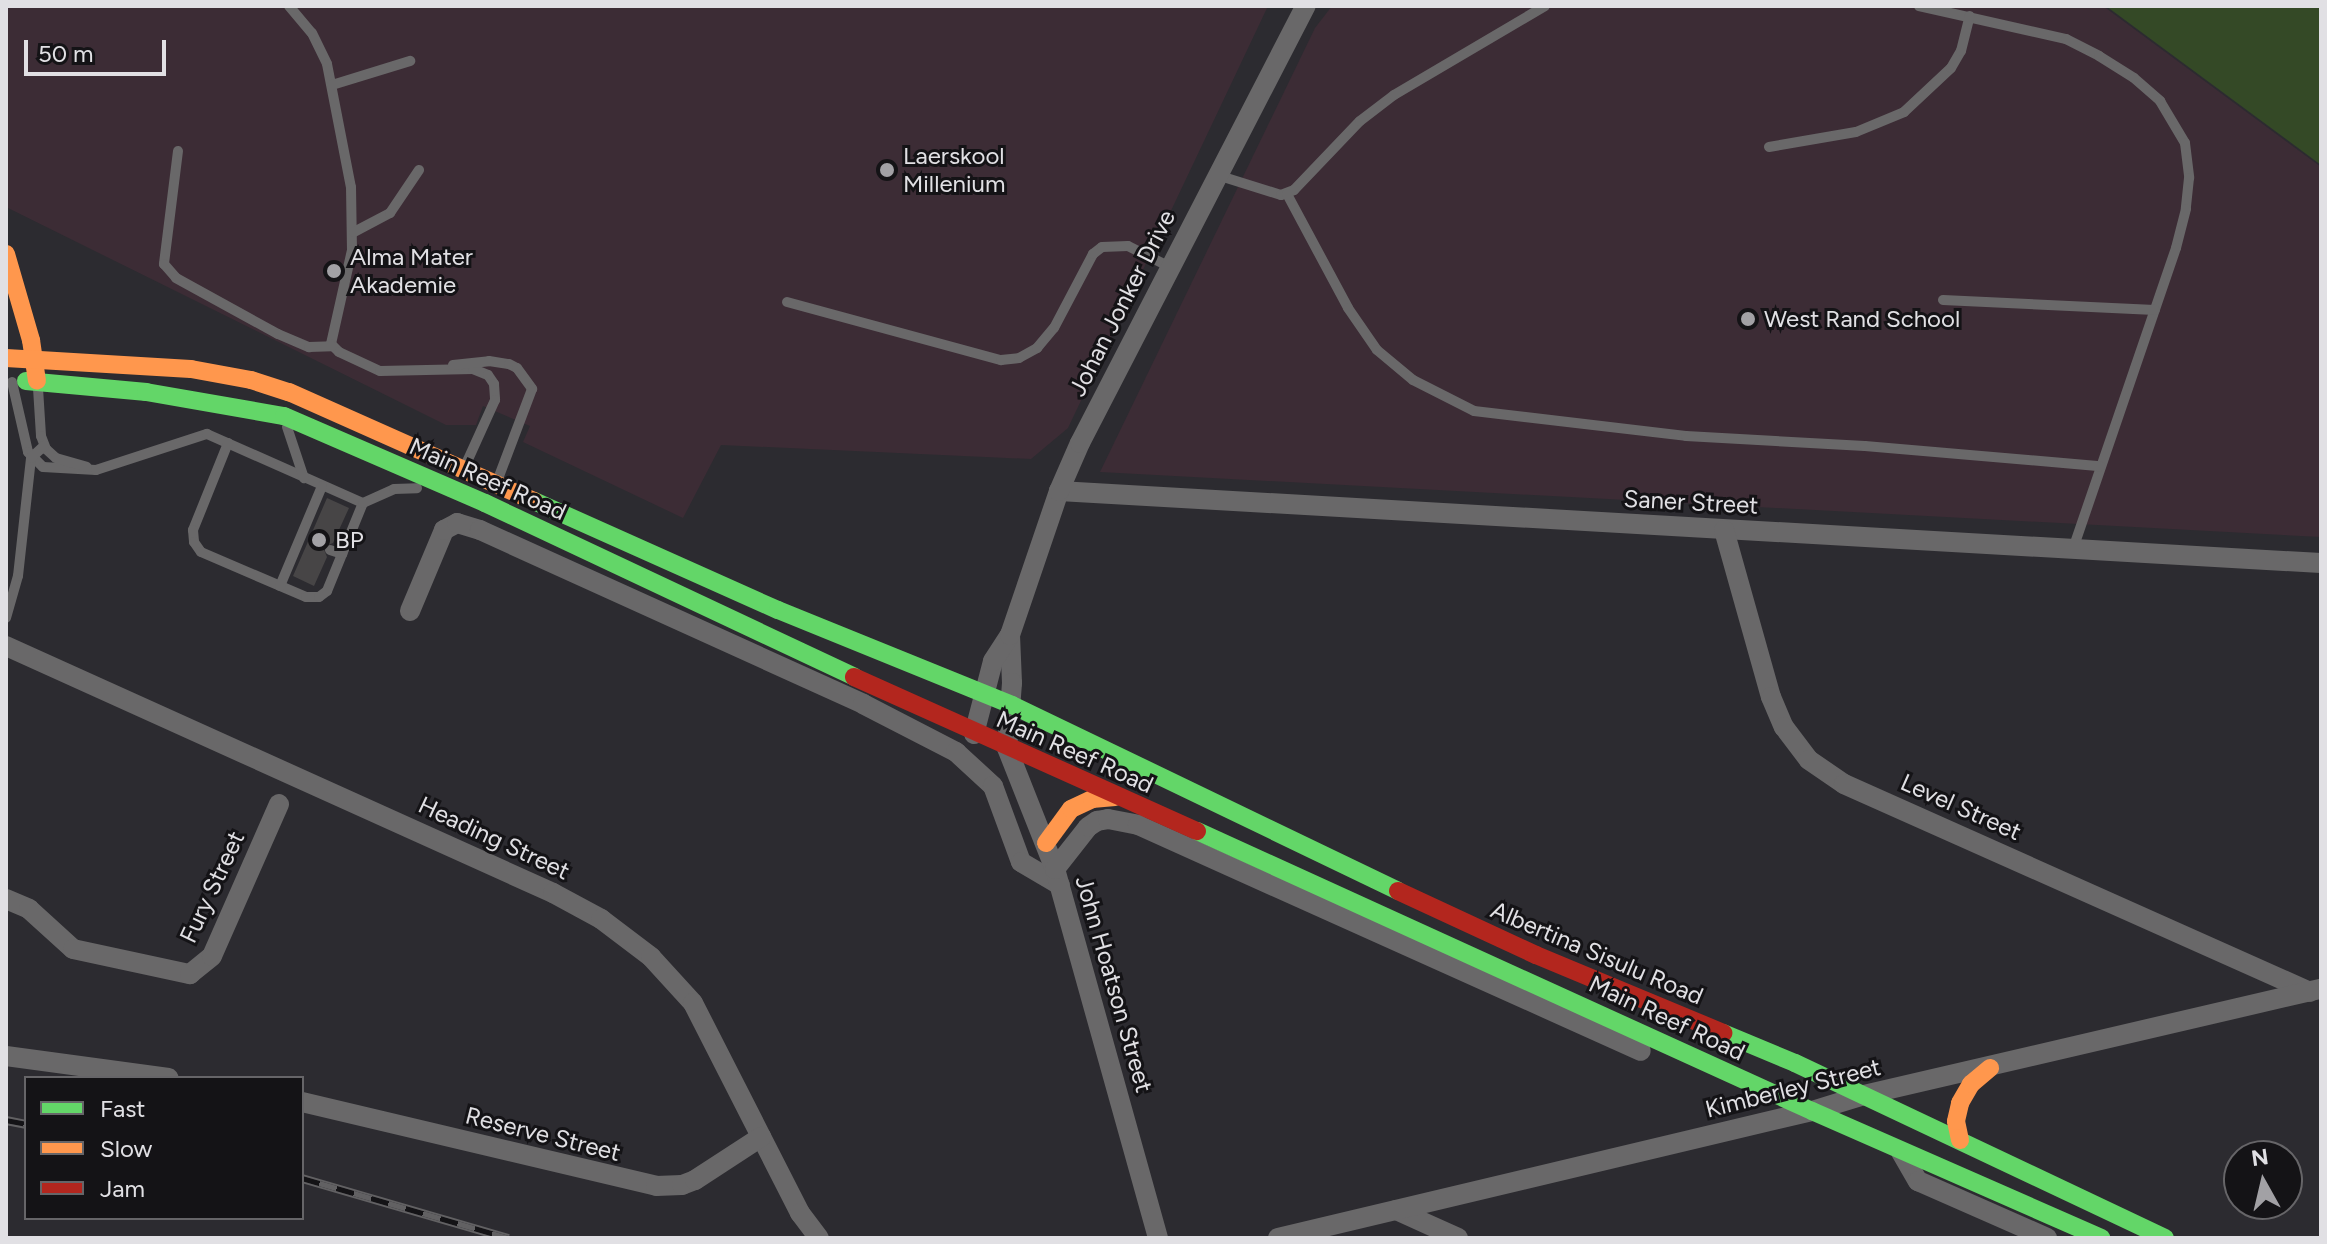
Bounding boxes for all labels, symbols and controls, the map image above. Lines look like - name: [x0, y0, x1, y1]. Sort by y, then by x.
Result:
- scale bar: [28, 24, 170, 74]
- text: 50 m: [38, 39, 94, 68]
- place label: Laerskool Millenium: [903, 142, 1005, 198]
- marker: Laerskool Millenium: [878, 161, 896, 179]
- street label: Johan Jonker Drive: [1063, 205, 1181, 401]
- place label: Alma Mater Akademie: [350, 243, 473, 299]
- marker: Alma Mater Akademie: [325, 262, 343, 280]
- place label: West Rand School: [1764, 305, 1960, 333]
- marker: West Rand School: [1739, 310, 1757, 328]
- street label: Main Reef Road: [405, 432, 571, 526]
- street label: Saner Street: [1623, 484, 1759, 520]
- place label: BP: [335, 526, 364, 554]
- marker: BP: [310, 531, 328, 549]
- street label: Main Reef Road: [992, 705, 1158, 799]
- street label: Level Street: [1896, 768, 2026, 846]
- street label: Heading Street: [414, 790, 574, 886]
- street label: Fury Street: [174, 827, 250, 947]
- street label: John Hoatson Street: [1069, 872, 1159, 1096]
- street label: Albertina Sisulu Road: [1487, 895, 1707, 1011]
- street label: Main Reef Road: [1584, 969, 1750, 1067]
- street label: Kimberley Street: [1702, 1052, 1884, 1124]
- legend: [24, 1076, 304, 1220]
- text: Fast: [100, 1094, 145, 1123]
- street label: Reserve Street: [462, 1101, 624, 1167]
- text: Slow: [100, 1134, 152, 1163]
- north arrow: [2223, 1140, 2303, 1220]
- text: N: [2250, 1143, 2270, 1172]
- text: Jam: [100, 1174, 145, 1203]

